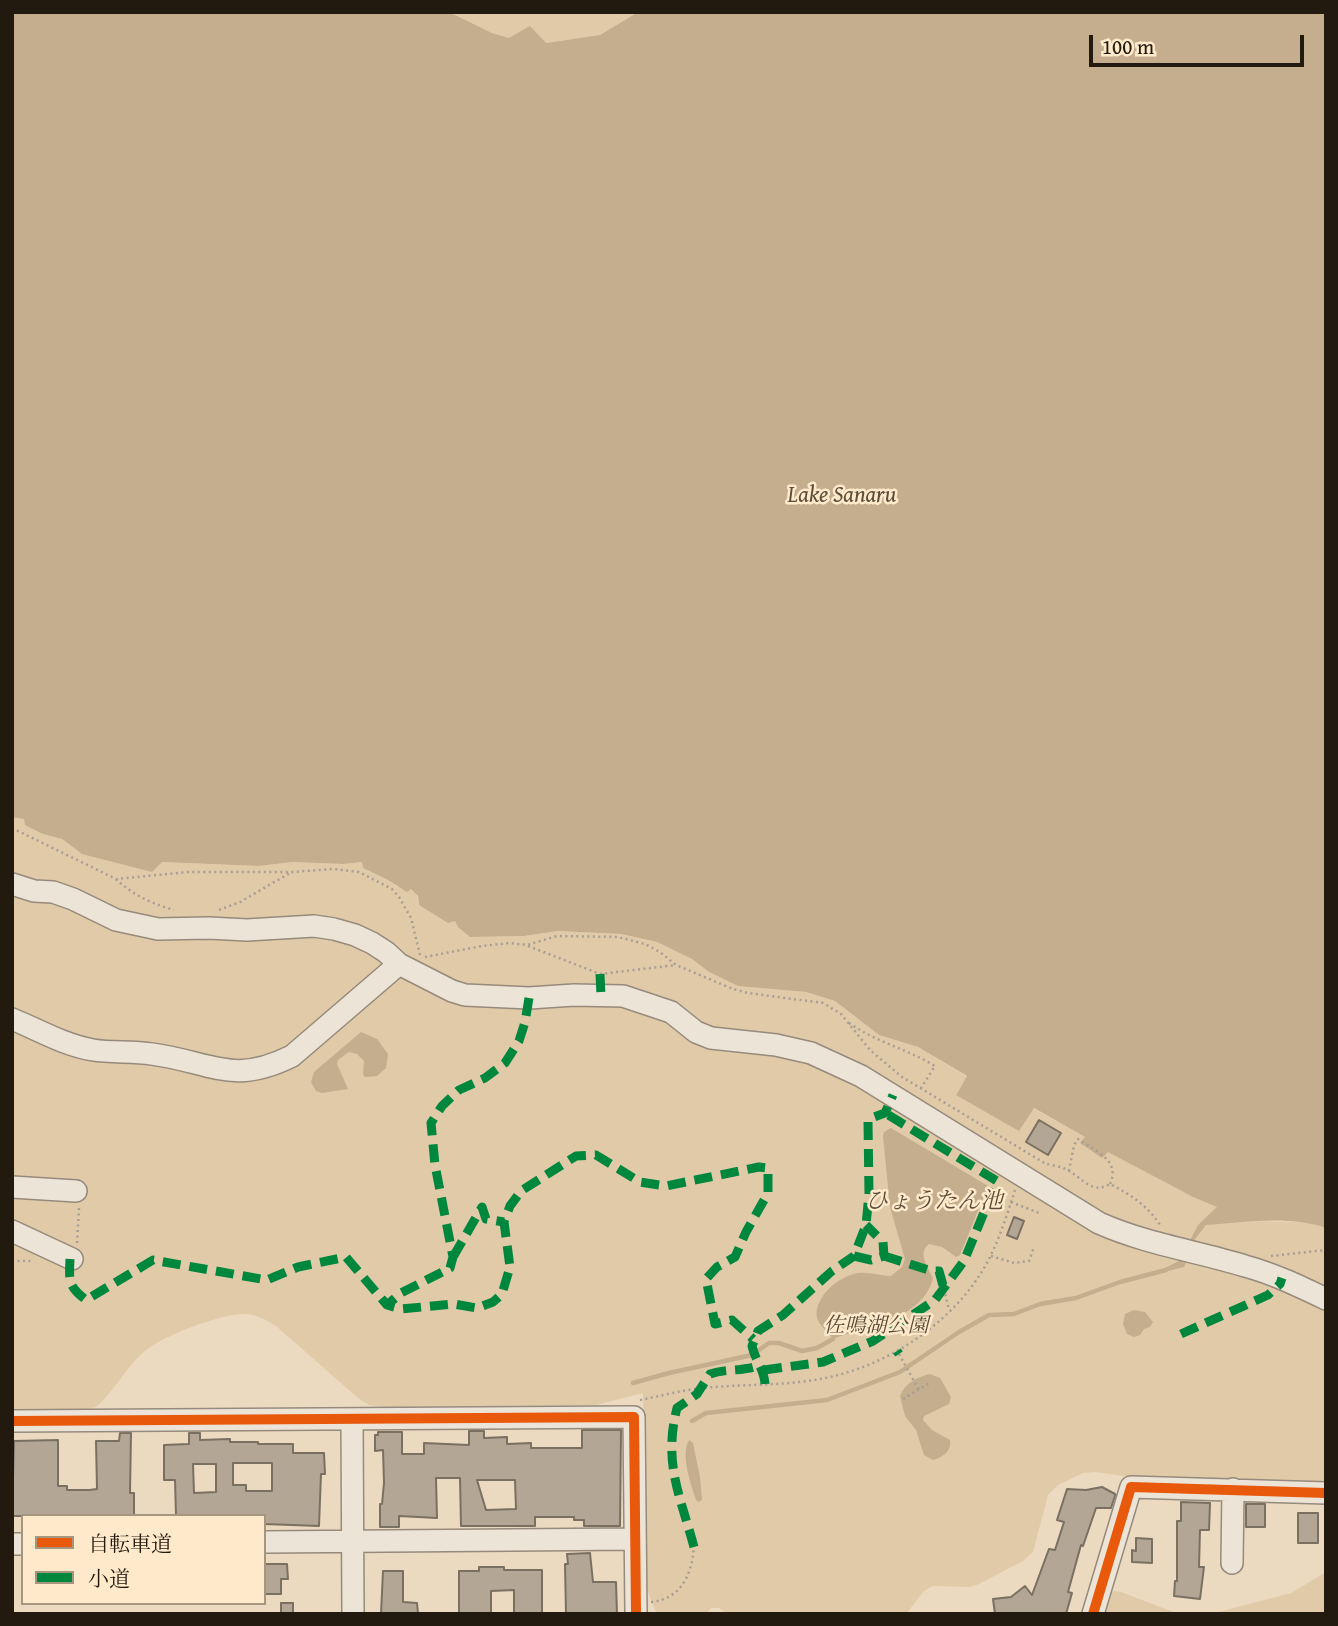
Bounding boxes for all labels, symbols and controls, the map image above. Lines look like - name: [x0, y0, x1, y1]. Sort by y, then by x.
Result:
- scale bar: [1093, 21, 1308, 65]
- text: 100 m: [1102, 31, 1154, 62]
- water label: Lake Sanaru: [788, 482, 896, 510]
- water label: ひょうたん池: [865, 1188, 1003, 1216]
- park label: 佐鳴湖公園: [824, 1314, 928, 1340]
- legend: [21, 1514, 266, 1605]
- text: 自転車道: [88, 1528, 172, 1559]
- text: 小道: [88, 1563, 130, 1594]

